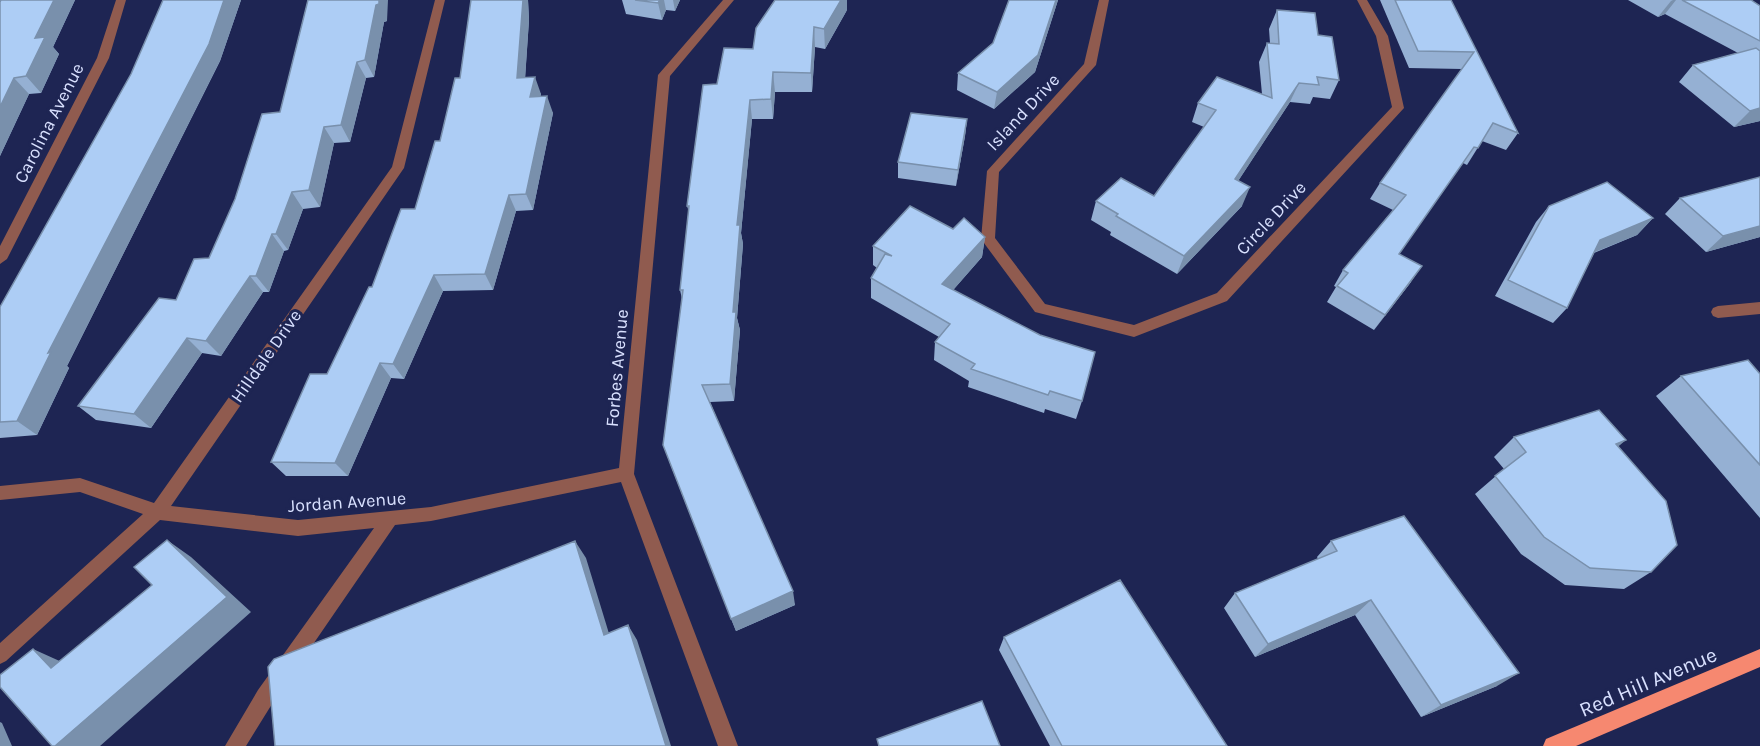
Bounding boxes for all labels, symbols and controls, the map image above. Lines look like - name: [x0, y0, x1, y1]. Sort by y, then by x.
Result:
- street label: Carolina Avenue: [9, 59, 89, 187]
- street label: Island Drive: [982, 69, 1064, 155]
- street label: Circle Drive: [1231, 177, 1311, 259]
- street label: Hilldale Drive: [226, 305, 306, 407]
- street label: Forbes Avenue: [601, 308, 633, 428]
- street label: Jordan Avenue: [287, 487, 407, 517]
- street label: Red Hill Avenue: [1576, 642, 1720, 722]

